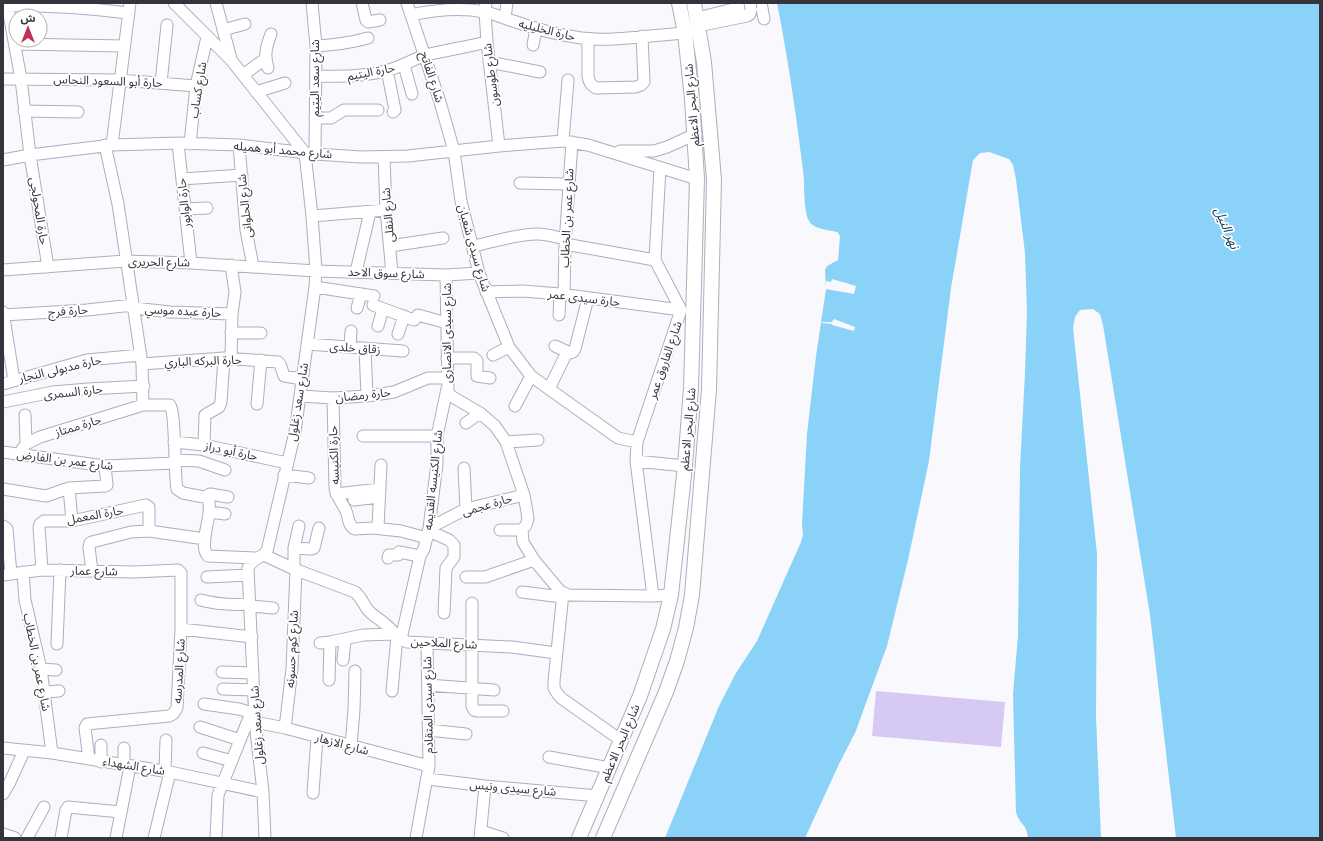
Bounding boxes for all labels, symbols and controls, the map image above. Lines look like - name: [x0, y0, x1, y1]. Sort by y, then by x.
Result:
- north arrow: [8, 8, 48, 48]
- text: ش: [20, 12, 36, 25]
- street label: حارة الخليليه: [517, 16, 577, 44]
- street label: شارع سعد اليتيم: [308, 39, 324, 117]
- street label: شارع طوسون: [480, 42, 504, 107]
- street label: شارع الفاتح: [415, 50, 447, 105]
- street label: شارع كساب: [187, 61, 211, 120]
- street label: حارة اليتيم: [346, 61, 397, 85]
- street label: شارع البحر الاعظم: [681, 63, 705, 147]
- street label: حارة أبو السعود النحاس: [53, 72, 163, 90]
- street label: شارع محمد أبو هميله: [233, 138, 333, 163]
- street label: شارع عمر بن الخطاب: [557, 168, 579, 268]
- street label: شارع الحلوانى: [235, 173, 257, 239]
- street label: حارة المحولجى: [27, 176, 51, 246]
- street label: حارة الوابور: [174, 177, 194, 230]
- street label: شارع النقلى: [379, 187, 399, 243]
- street label: شارع سيدى شعبان: [453, 203, 493, 294]
- water label: نهر النيل: [1211, 205, 1243, 253]
- street label: شارع الحريرى: [128, 254, 190, 272]
- street label: شارع سوق الاحد: [347, 265, 425, 283]
- street label: شارع سيدى الانصارى: [440, 283, 456, 383]
- street label: حارة سيدى عمر: [546, 287, 621, 309]
- street label: حارة عبده موسي: [144, 302, 222, 323]
- street label: حارة فرج: [48, 303, 89, 321]
- street label: شارع الفاروق عمر: [645, 319, 687, 402]
- street label: زقاق خلدى: [329, 339, 381, 357]
- street label: حارة مدبولى النجار: [16, 353, 103, 386]
- street label: حارة البركه الباري: [164, 353, 242, 372]
- street label: شارع سعد زغلول: [285, 362, 313, 442]
- street label: حارة السمرى: [43, 382, 103, 402]
- street label: حارة رمضان: [335, 385, 391, 405]
- street label: شارع البحر الاعظم: [677, 387, 701, 471]
- street label: حارة ممتاز: [52, 412, 103, 440]
- street label: حارة الكنيسه: [326, 425, 342, 485]
- street label: شارع الكنيسه القديمه: [421, 429, 447, 531]
- street label: حارة أبو دراز: [202, 438, 259, 464]
- street label: شارع عمر بن الفارض: [16, 447, 114, 475]
- street label: حارة عجمى: [460, 491, 514, 519]
- street label: حارة المعمل: [66, 503, 124, 527]
- street label: شارع عمار: [69, 564, 118, 580]
- street label: شارع كوم حسونه: [283, 610, 303, 688]
- street label: شارع عمر بن الخطاب: [19, 612, 53, 713]
- street label: شارع الملاحين: [410, 634, 478, 654]
- street label: شارع المدرسه: [170, 638, 190, 704]
- street label: شارع سيدى المتقادم: [420, 656, 438, 754]
- street label: شارع سعد زغلول: [247, 685, 269, 765]
- street label: شارع البحر الاعظم: [597, 702, 644, 785]
- street label: شارع الازهار: [312, 730, 370, 760]
- street label: شارع الشهداء: [102, 754, 166, 780]
- street label: شارع سيدى ونيس: [469, 777, 557, 801]

